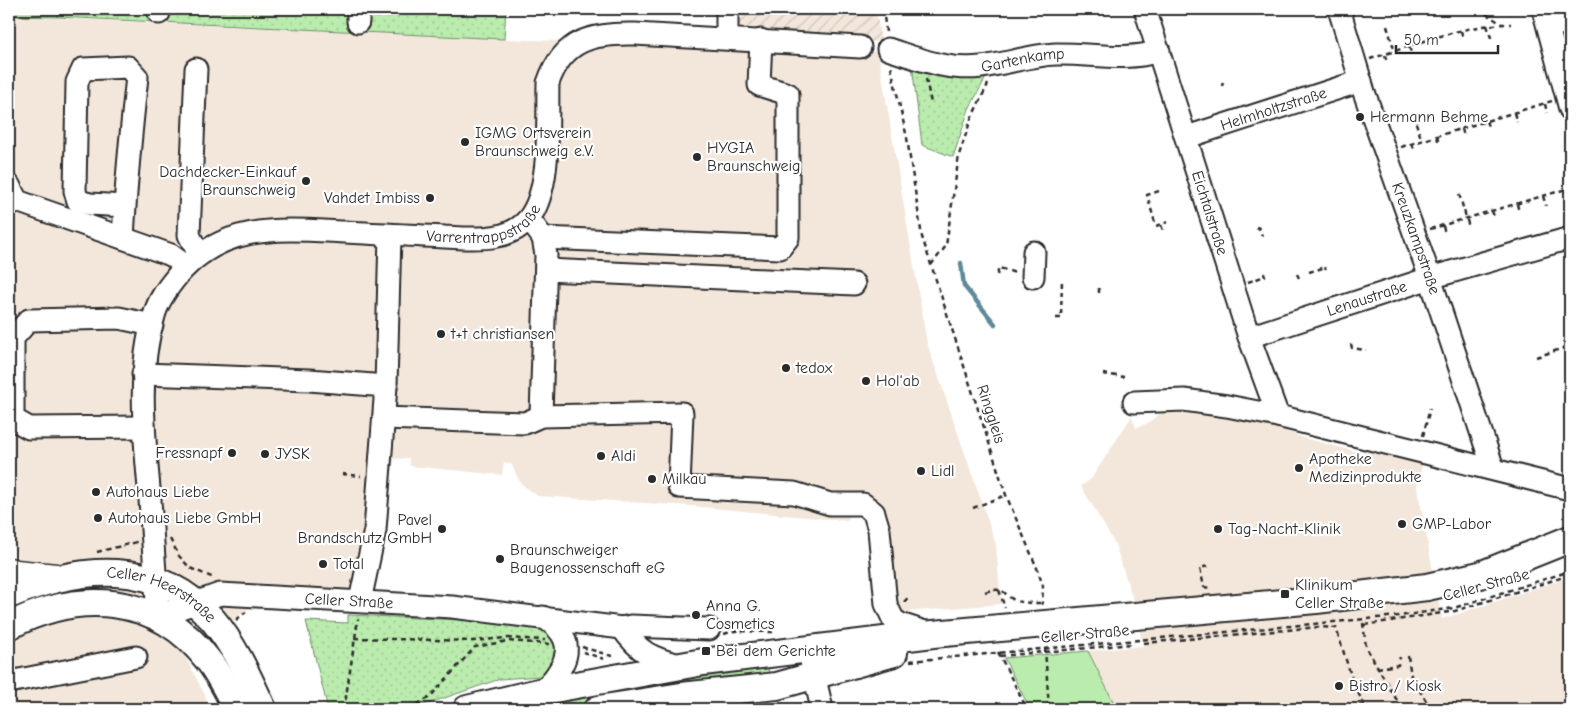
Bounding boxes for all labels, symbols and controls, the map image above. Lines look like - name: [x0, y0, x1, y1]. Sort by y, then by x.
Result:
- scale bar: [1396, 22, 1499, 54]
- text: 50 m: [1404, 31, 1439, 49]
- street label: Gartenkamp: [980, 45, 1065, 76]
- street label: Helmholtzstraße: [1218, 84, 1329, 135]
- place label: Hermann Behme: [1370, 108, 1488, 126]
- marker: Hermann Behme: [1354, 111, 1366, 123]
- place label: IGMG Ortsverein Braunschweig e.V.: [475, 124, 594, 160]
- marker: IGMG Ortsverein Braunschweig e.V.: [459, 136, 471, 148]
- place label: HYGIA Braunschweig: [707, 139, 801, 175]
- marker: HYGIA Braunschweig: [691, 151, 703, 163]
- place label: Dachdecker-Einkauf Braunschweig: [159, 163, 298, 199]
- street label: Eichtalstraße: [1188, 169, 1231, 257]
- marker: Dachdecker-Einkauf Braunschweig: [300, 175, 312, 187]
- street label: Kreuzkampstraße: [1388, 180, 1444, 297]
- place label: Vahdet Imbiss: [324, 189, 420, 207]
- marker: Vahdet Imbiss: [424, 192, 436, 204]
- street label: Varrentrappstraße: [426, 201, 544, 247]
- street label: Lenaustraße: [1325, 277, 1409, 320]
- place label: t+t christiansen: [450, 325, 554, 343]
- marker: t+t christiansen: [435, 328, 447, 340]
- place label: tedox: [795, 359, 833, 377]
- marker: tedox: [780, 362, 792, 374]
- place label: Hol'ab: [876, 372, 920, 390]
- marker: Hol'ab: [860, 375, 872, 387]
- street label: Ringgleis: [973, 382, 1009, 446]
- place label: Fressnapf: [155, 444, 224, 462]
- place label: JYSK: [275, 445, 310, 463]
- marker: Fressnapf: [226, 447, 238, 459]
- place label: Aldi: [611, 447, 636, 465]
- marker: JYSK: [259, 448, 271, 460]
- marker: Aldi: [595, 450, 607, 462]
- place label: Apotheke Medizinprodukte: [1309, 450, 1422, 486]
- place label: Lidl: [931, 462, 955, 480]
- marker: Apotheke Medizinprodukte: [1293, 462, 1305, 474]
- marker: Lidl: [915, 465, 927, 477]
- place label: Milkau: [662, 470, 706, 488]
- marker: Milkau: [646, 473, 658, 485]
- place label: Autohaus Liebe: [106, 483, 209, 501]
- marker: Autohaus Liebe: [90, 486, 102, 498]
- place label: Autohaus Liebe GmbH: [108, 509, 261, 527]
- place label: Pavel Brandschutz GmbH: [298, 511, 432, 547]
- marker: Autohaus Liebe GmbH: [92, 512, 104, 524]
- place label: GMP-Labor: [1412, 515, 1492, 533]
- marker: GMP-Labor: [1396, 518, 1408, 530]
- place label: Tag-Nacht-Klinik: [1228, 520, 1341, 538]
- marker: Pavel Brandschutz GmbH: [436, 523, 448, 535]
- marker: Tag-Nacht-Klinik: [1212, 523, 1224, 535]
- place label: Braunschweiger Baugenossenschaft eG: [510, 541, 665, 577]
- marker: Braunschweiger Baugenossenschaft eG: [494, 553, 506, 565]
- place label: Total: [333, 555, 364, 573]
- marker: Total: [317, 558, 329, 570]
- street label: Celler Heerstraße: [106, 564, 220, 626]
- street label: Celler Straße: [1441, 565, 1531, 605]
- place label: Klinikum Celler Straße: [1295, 576, 1384, 612]
- marker: Klinikum Celler Straße: [1279, 588, 1291, 600]
- street label: Celler Straße: [304, 590, 394, 612]
- place label: Anna G. Cosmetics: [706, 597, 775, 633]
- marker: Anna G. Cosmetics: [690, 609, 702, 621]
- street label: Celler Straße: [1040, 621, 1130, 647]
- place label: Bei dem Gerichte: [716, 642, 836, 660]
- marker: Bei dem Gerichte: [700, 645, 712, 657]
- place label: Bistro / Kiosk: [1349, 677, 1442, 695]
- marker: Bistro / Kiosk: [1333, 680, 1345, 692]

